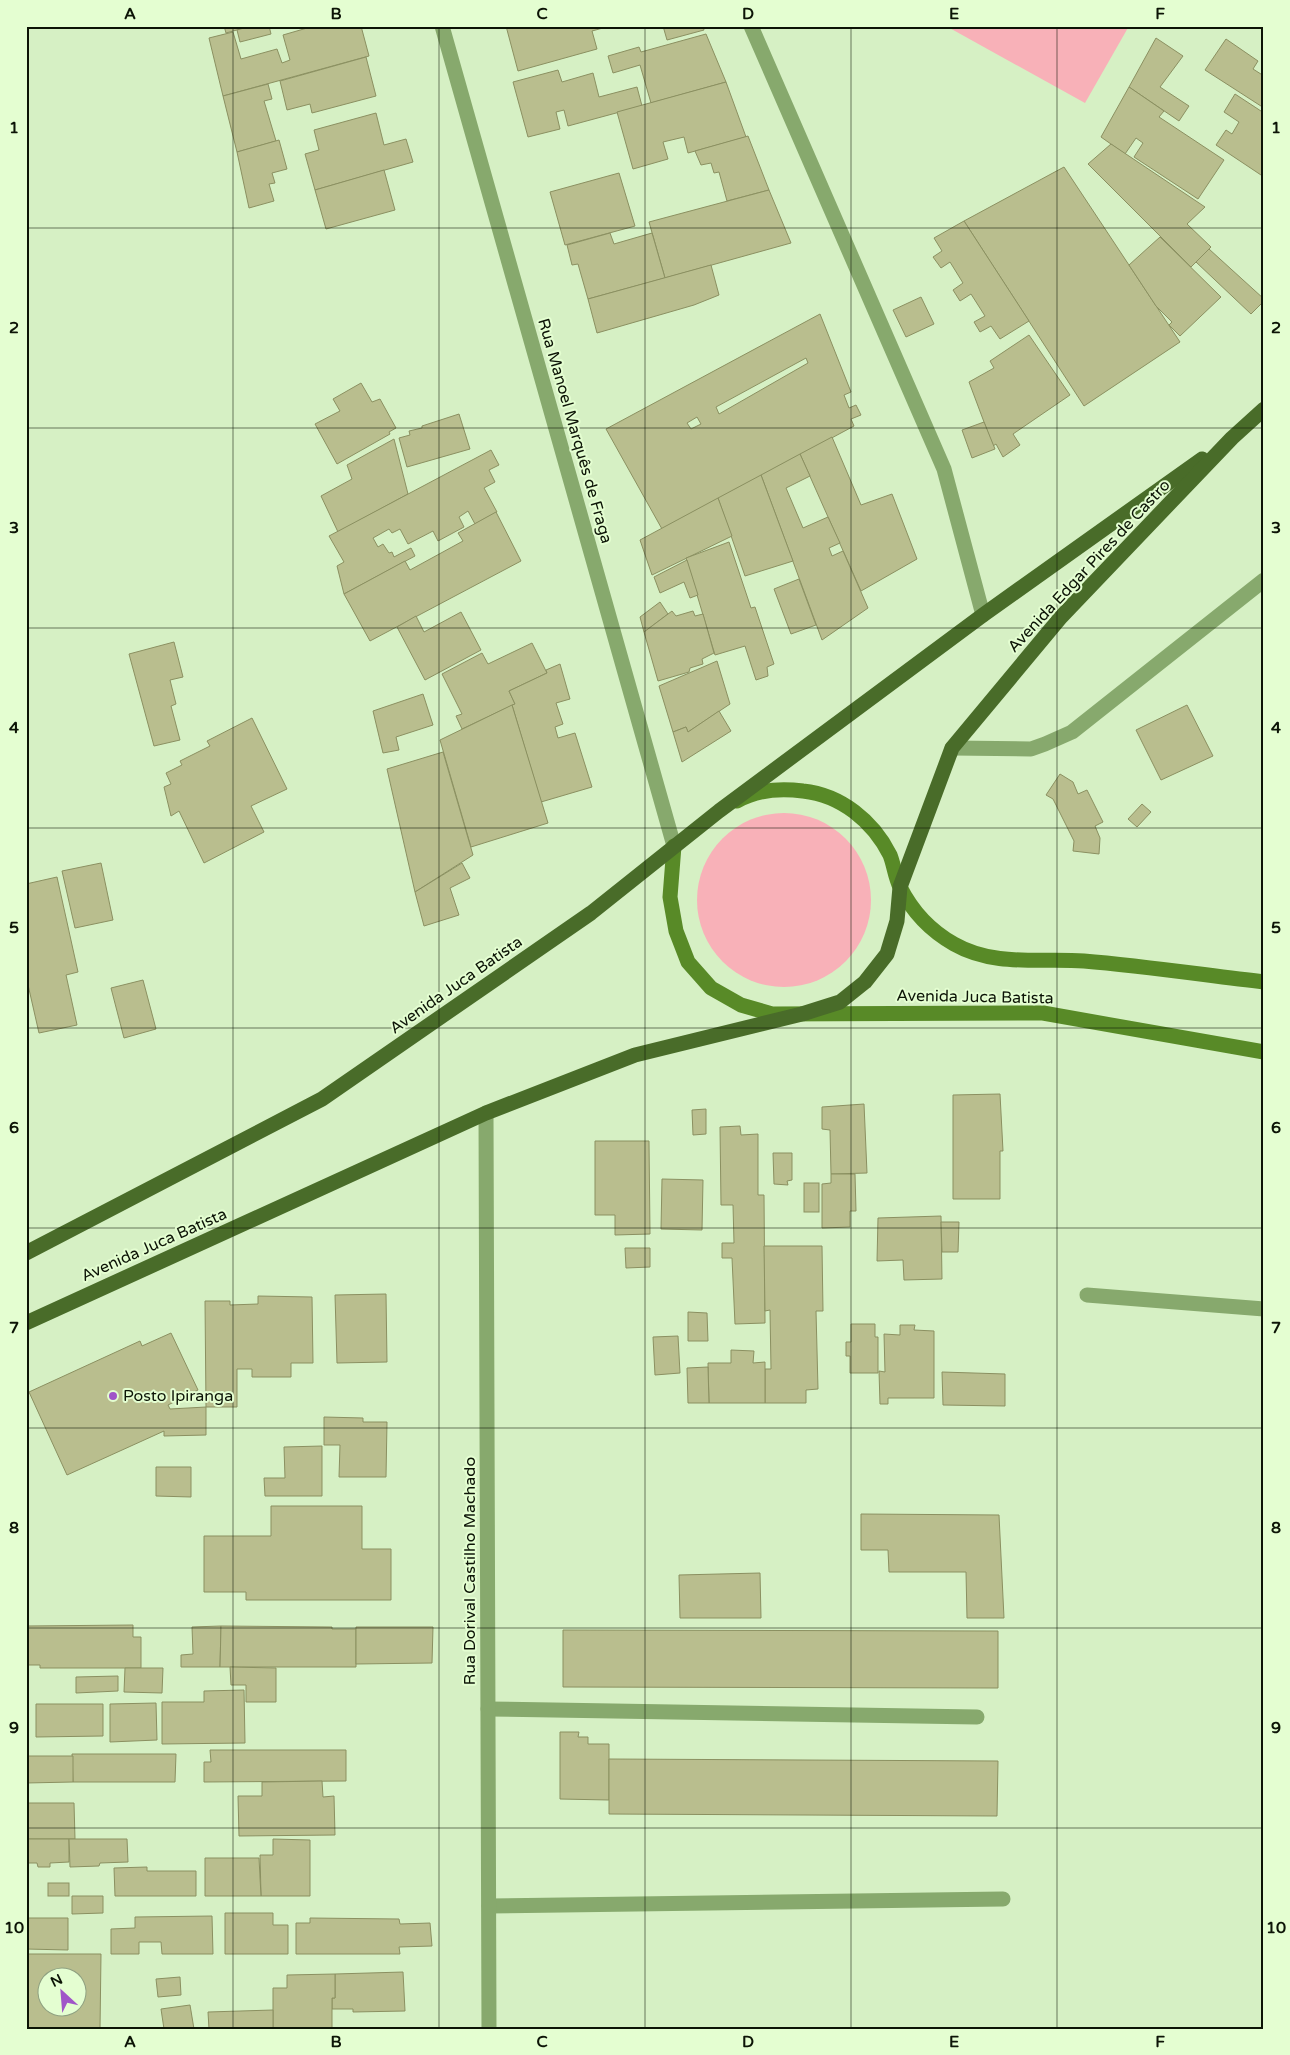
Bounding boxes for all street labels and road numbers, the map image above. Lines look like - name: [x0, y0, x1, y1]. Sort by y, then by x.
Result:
- street label: Rua Manoel Marquês de Fraga: [533, 316, 617, 546]
- street label: Avenida Edgar Pires de Castro: [1003, 475, 1175, 657]
- street label: Avenida Juca Batista: [386, 932, 526, 1038]
- street label: Avenida Juca Batista: [896, 986, 1054, 1008]
- street label: Avenida Juca Batista: [78, 1204, 230, 1286]
- street label: Rua Dorival Castilho Machado: [460, 1457, 480, 1685]

